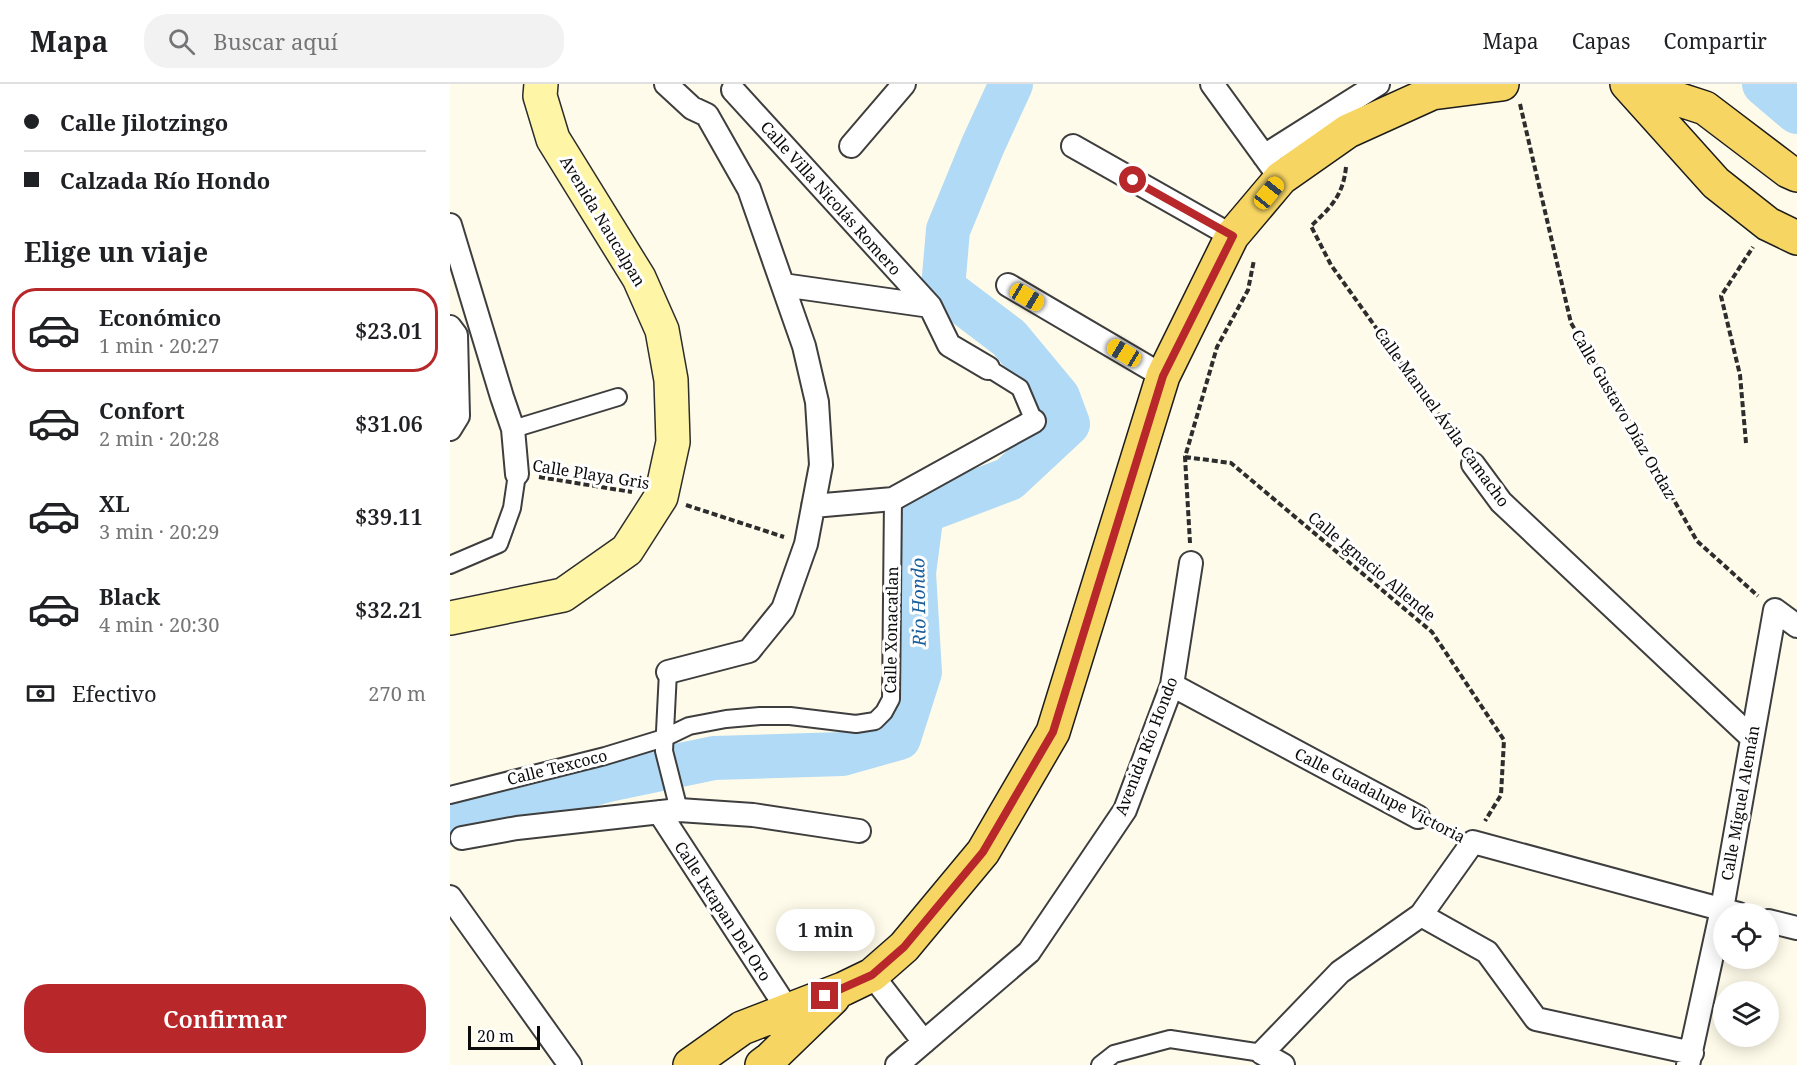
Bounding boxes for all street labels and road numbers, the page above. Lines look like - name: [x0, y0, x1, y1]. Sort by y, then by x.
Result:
- street label: Calle Villa Nicolás Romero: [756, 116, 906, 280]
- street label: Avenida Naucalpan: [555, 151, 651, 291]
- street label: Calle Manuel Ávila Camacho: [1369, 323, 1515, 511]
- street label: Calle Gustavo Díaz Ordaz: [1566, 325, 1682, 503]
- street label: Calle Playa Gris: [531, 454, 651, 494]
- street label: Calle Ignacio Allende: [1304, 506, 1440, 626]
- street label: Calle Xonacatlan: [879, 566, 903, 694]
- street label: Avenida Río Hondo: [1109, 673, 1183, 819]
- street label: Calle Miguel Alemán: [1716, 724, 1764, 882]
- street label: Calle Guadalupe Victoria: [1291, 742, 1469, 848]
- street label: Calle Texcoco: [505, 744, 609, 790]
- street label: Calle Ixtapan Del Oro: [670, 837, 776, 985]

